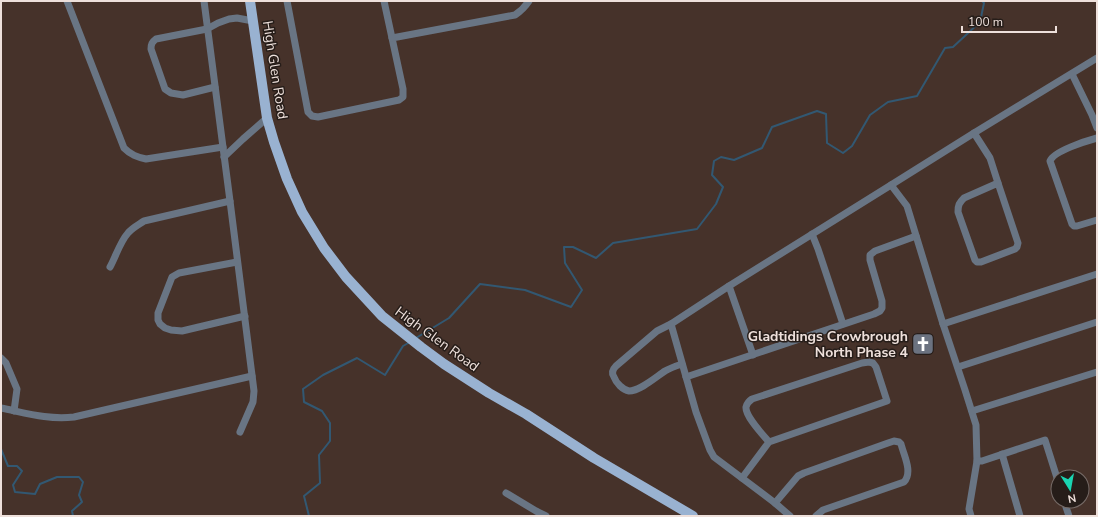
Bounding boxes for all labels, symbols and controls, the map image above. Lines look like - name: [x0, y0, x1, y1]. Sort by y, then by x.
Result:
- scale bar: [962, 8, 1056, 34]
- text: 100 m: [968, 14, 1003, 30]
- street label: High Glen Road: [258, 19, 292, 121]
- street label: High Glen Road: [391, 302, 483, 376]
- place label: Gladtidings Crowbrough North Phase 4: [748, 327, 909, 362]
- church icon: Gladtidings Crowbrough North Phase 4: [910, 331, 936, 357]
- north arrow: [1050, 469, 1090, 509]
- text: N: [1066, 490, 1077, 506]

